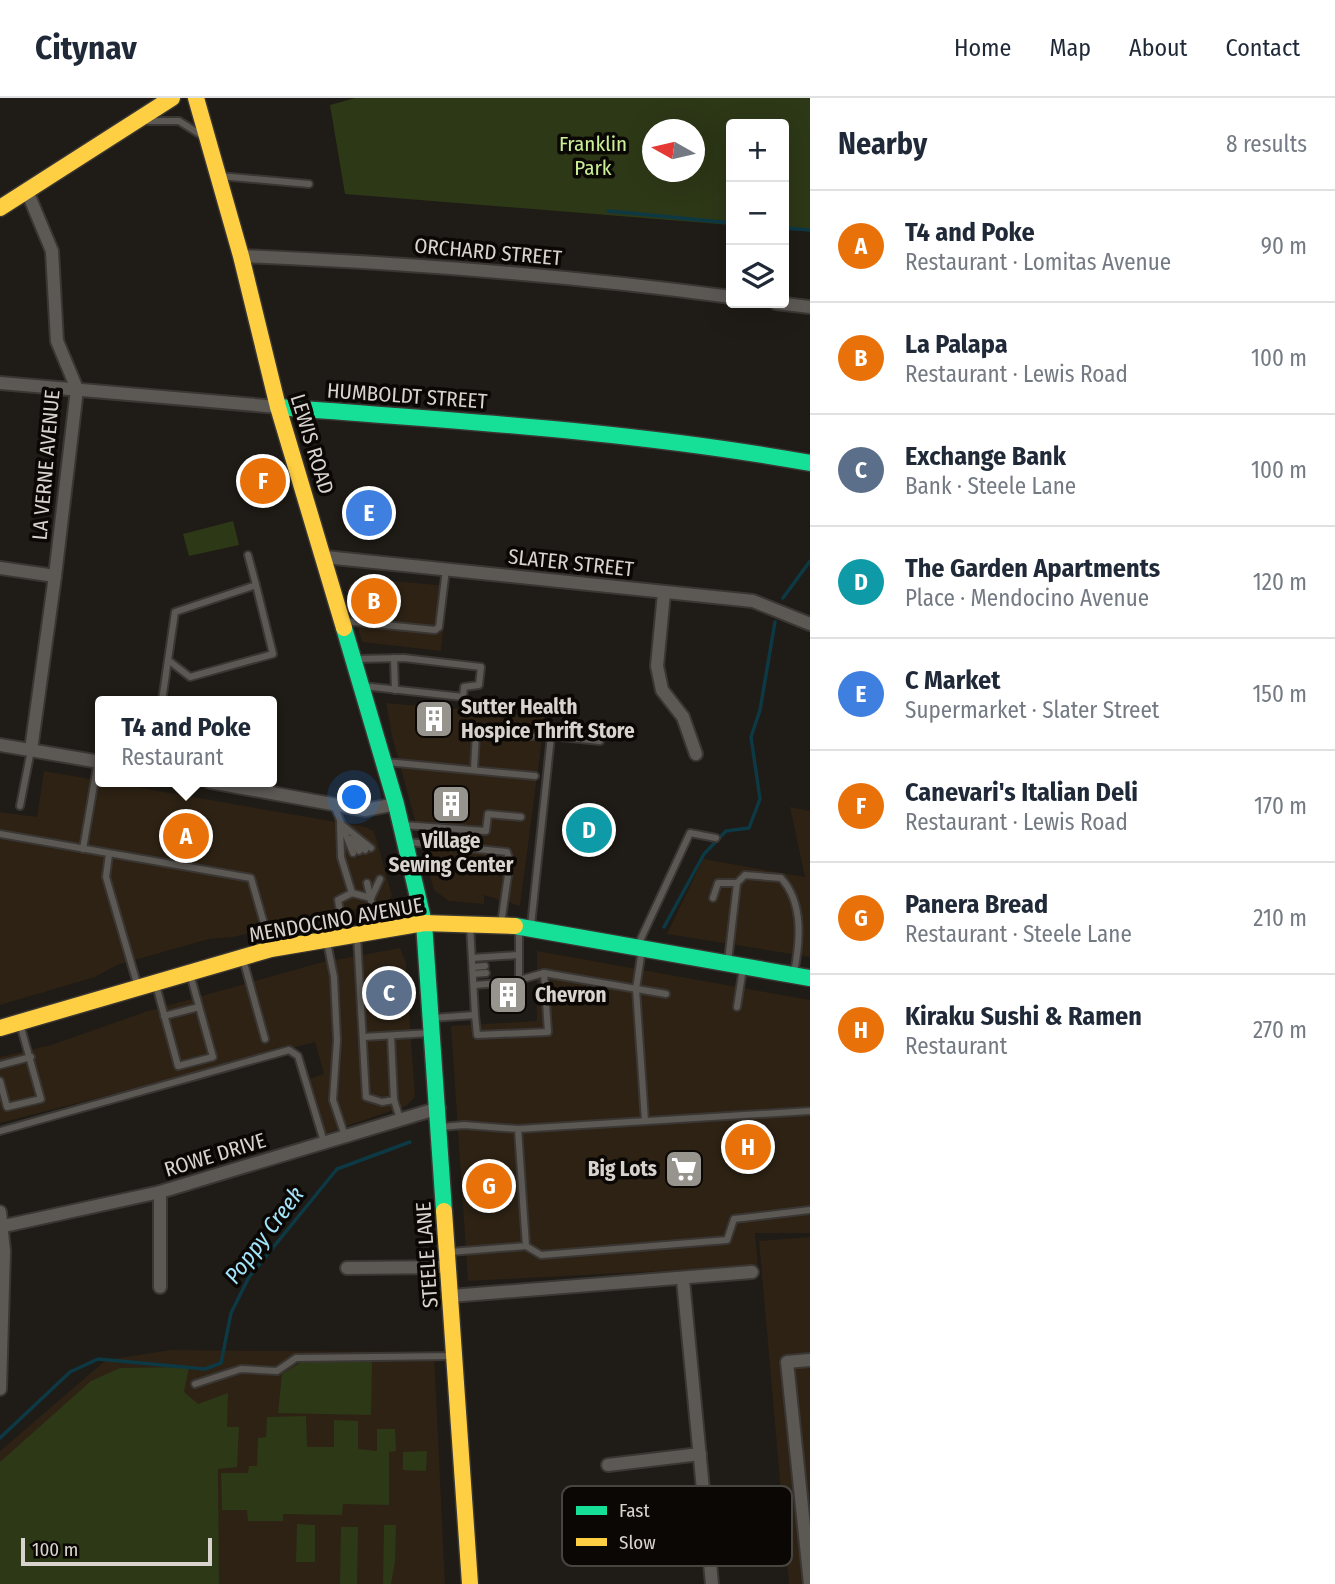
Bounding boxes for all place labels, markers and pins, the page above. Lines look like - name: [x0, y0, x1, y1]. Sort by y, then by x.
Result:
- pin: F: [240, 455, 286, 507]
- pin: E: [346, 487, 392, 539]
- pin: B: [351, 575, 397, 627]
- place label: Sutter Health Hospice Thrift Store: [461, 694, 635, 744]
- building icon: Sutter Health Hospice Thrift Store: [413, 698, 455, 740]
- building icon: Village Sewing Center: [430, 783, 472, 825]
- pin: D: [566, 804, 612, 856]
- pin: A: [163, 810, 209, 862]
- place label: Village Sewing Center: [389, 828, 514, 878]
- pin: C: [366, 967, 412, 1019]
- building icon: Chevron: [487, 974, 529, 1016]
- place label: Chevron: [535, 982, 606, 1008]
- pin: H: [725, 1121, 771, 1173]
- supermarket icon: Big Lots: [663, 1148, 705, 1190]
- place label: Big Lots: [588, 1156, 657, 1182]
- pin: G: [466, 1160, 512, 1212]

